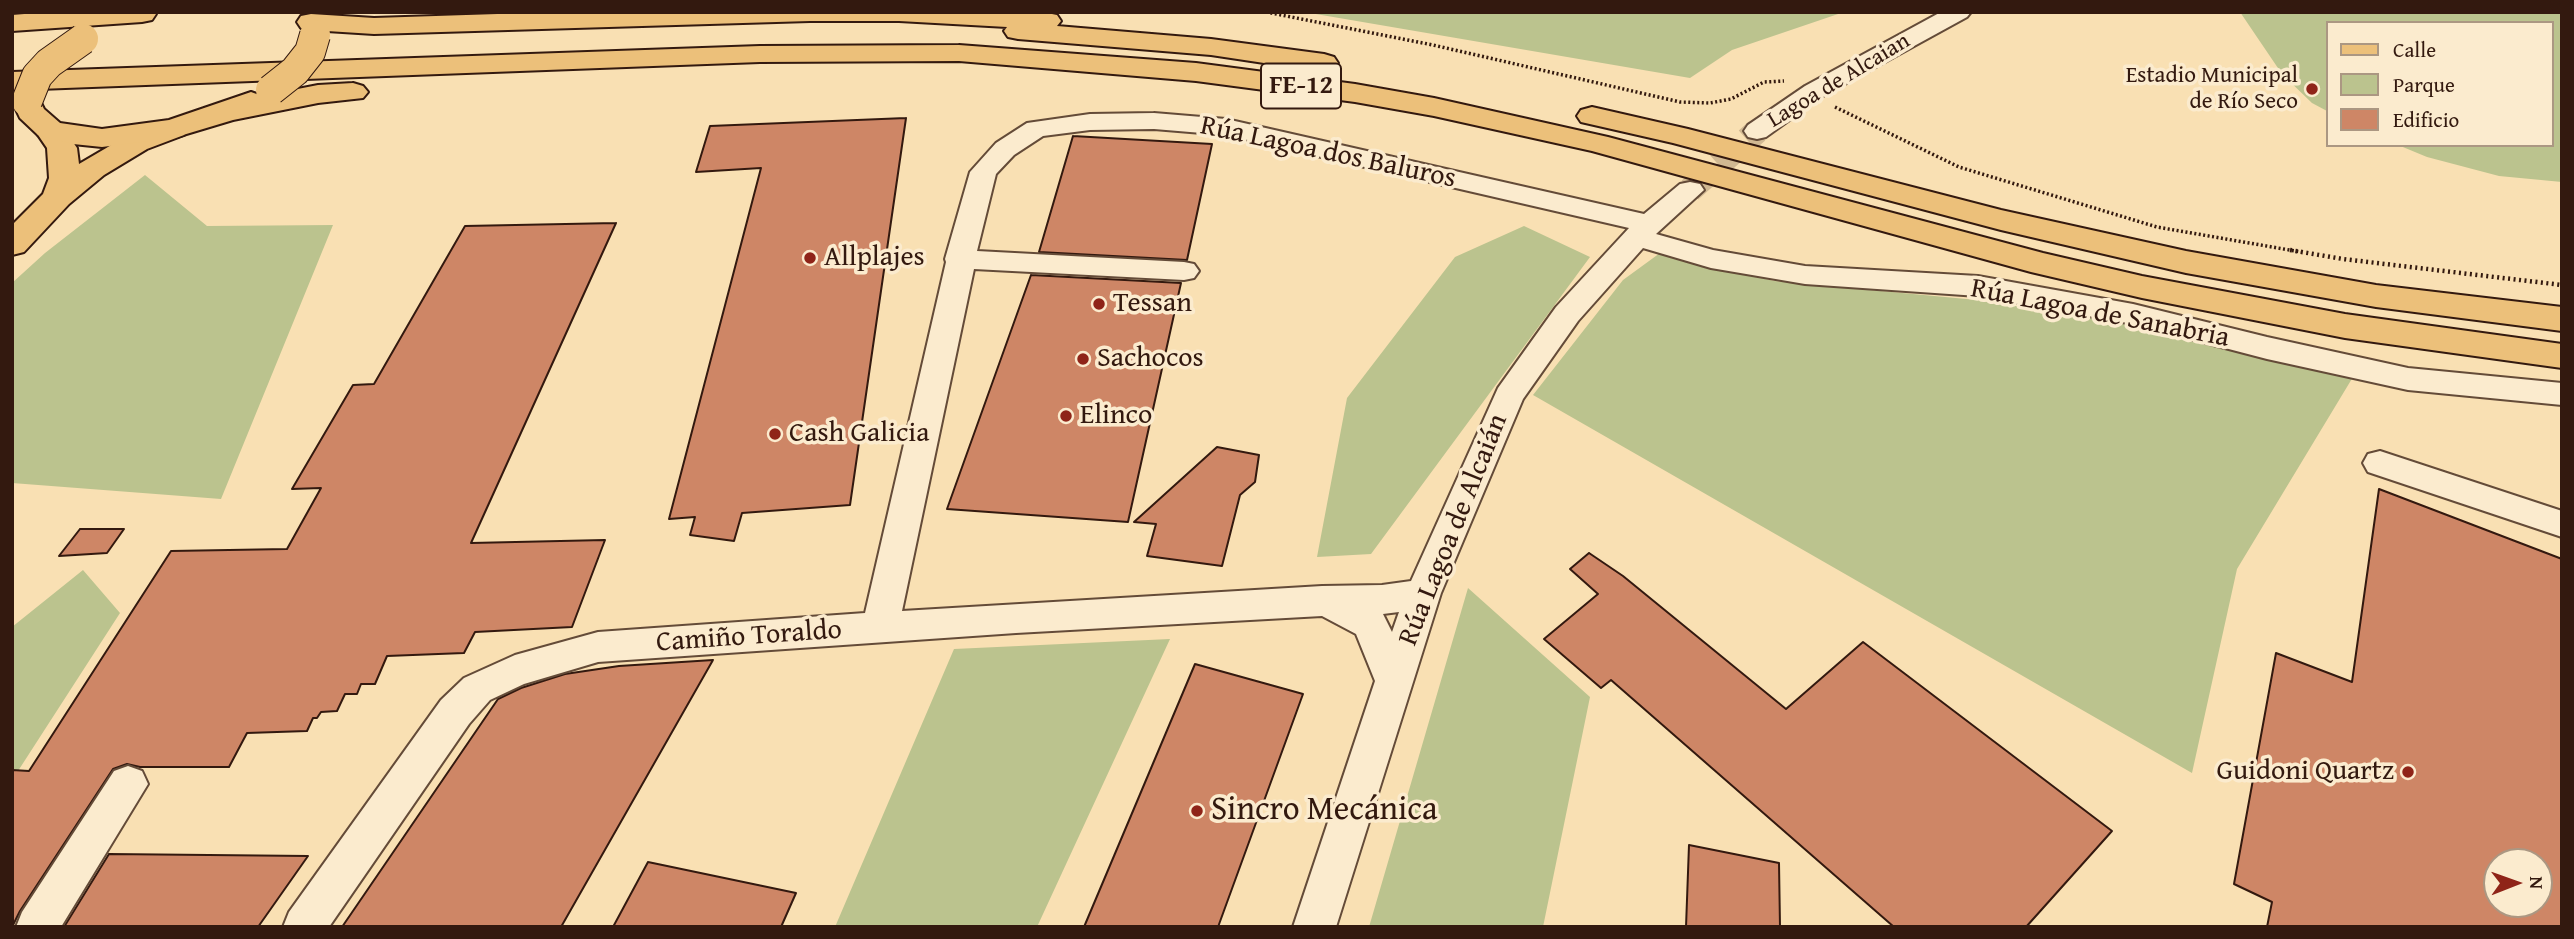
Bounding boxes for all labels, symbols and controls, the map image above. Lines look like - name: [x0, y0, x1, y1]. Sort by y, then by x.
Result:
- legend: [2326, 21, 2553, 147]
- street label: Lagoa de Alcaian: [1763, 28, 1915, 134]
- text: Calle: [2393, 34, 2436, 65]
- place label: Estadio Municipal de Río Seco: [2126, 62, 2298, 116]
- road number: FE-12: [1261, 64, 1341, 108]
- text: Parque: [2393, 69, 2455, 100]
- marker: Estadio Municipal de Río Seco: [2304, 81, 2320, 97]
- text: Edificio: [2393, 104, 2459, 135]
- street label: Rúa Lagoa dos Baluros: [1197, 110, 1459, 196]
- place label: Allplajes: [824, 241, 925, 275]
- marker: Allplajes: [802, 250, 818, 266]
- street label: Rúa Lagoa de Sanabria: [1968, 272, 2232, 356]
- place label: Tessan: [1113, 287, 1192, 321]
- marker: Tessan: [1091, 296, 1107, 312]
- place label: Sachocos: [1097, 342, 1204, 376]
- marker: Sachocos: [1075, 351, 1091, 367]
- place label: Elinco: [1080, 399, 1152, 433]
- marker: Elinco: [1058, 408, 1074, 424]
- street label: Rúa Lagoa de Alcaián: [1392, 409, 1516, 651]
- place label: Cash Galicia: [789, 417, 929, 451]
- marker: Cash Galicia: [767, 426, 783, 442]
- street label: Camiño Toraldo: [655, 614, 843, 660]
- place label: Guidoni Quartz: [2216, 755, 2394, 789]
- marker: Guidoni Quartz: [2400, 764, 2416, 780]
- place label: Sincro Mecánica: [1211, 791, 1438, 831]
- marker: Sincro Mecánica: [1189, 803, 1205, 819]
- north arrow: [2483, 848, 2553, 918]
- text: N: [2523, 876, 2551, 889]

